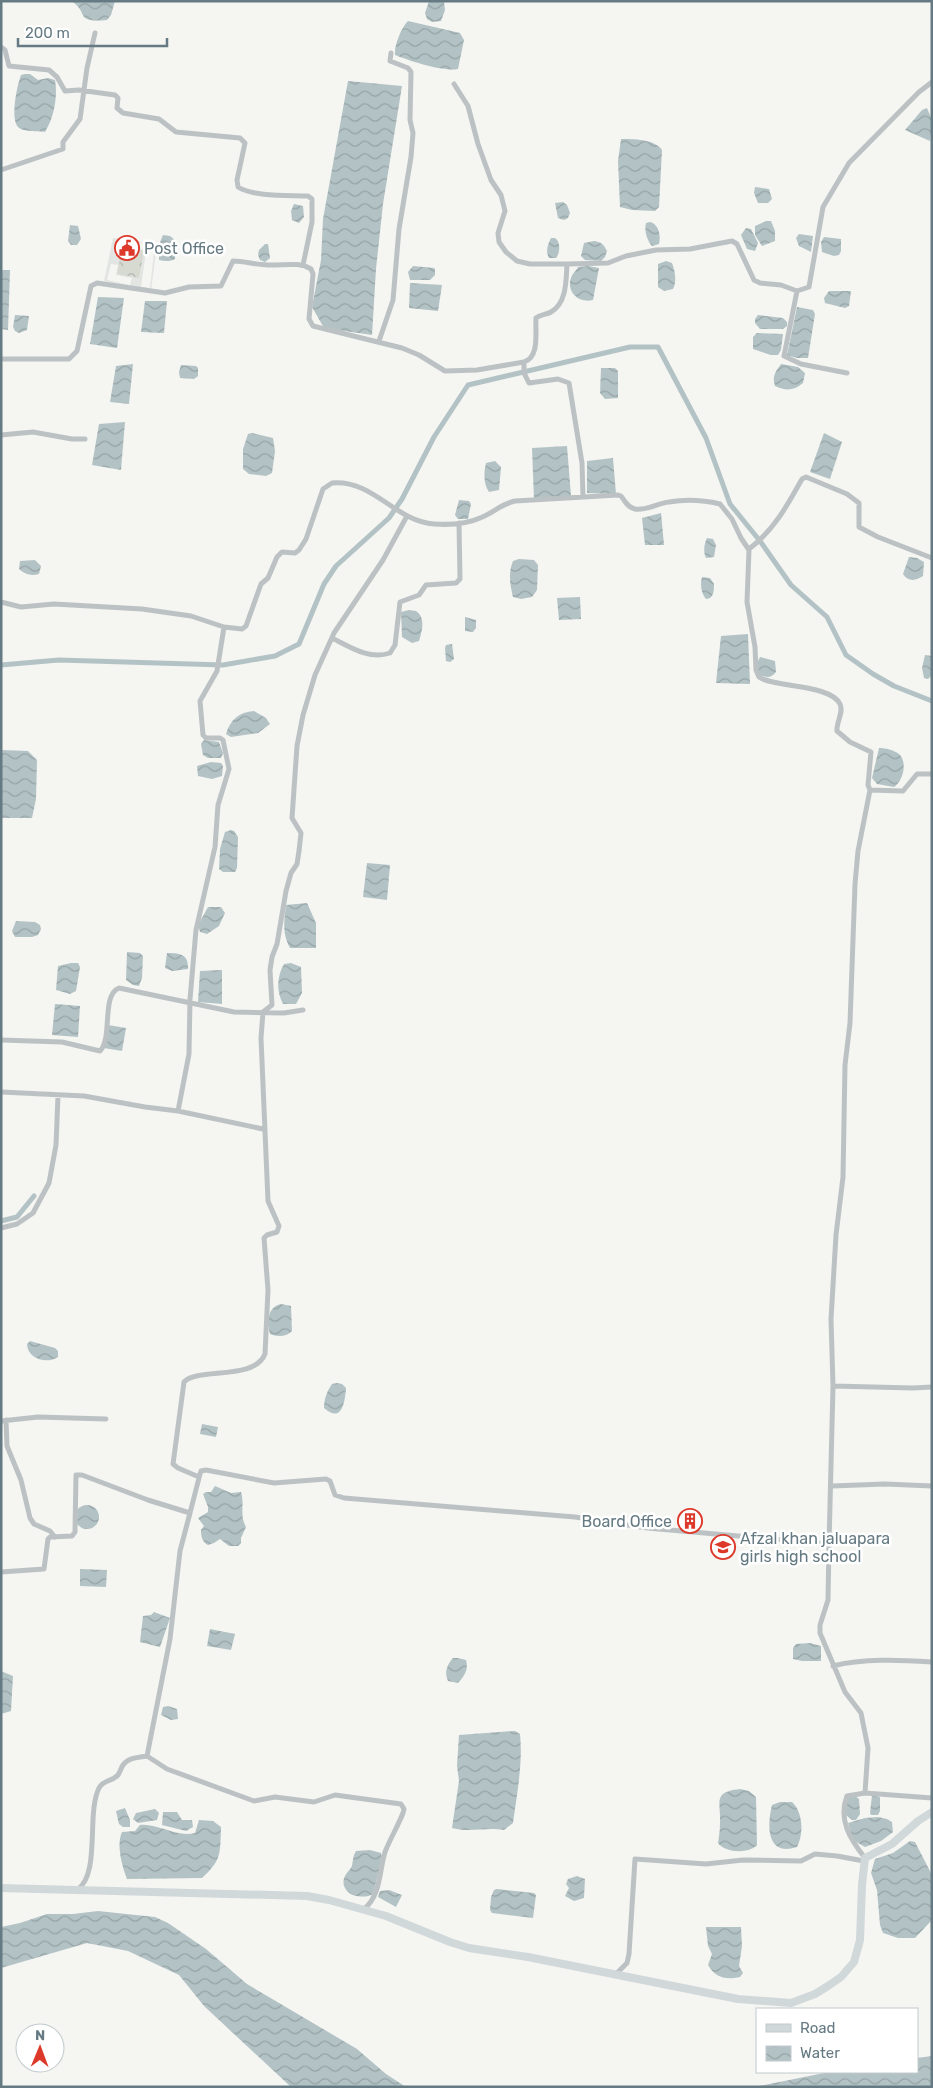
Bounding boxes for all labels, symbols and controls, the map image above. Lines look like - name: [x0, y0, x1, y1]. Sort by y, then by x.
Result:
- scale bar: [18, 15, 166, 47]
- text: 200 m: [25, 24, 70, 42]
- public building icon: Post Office: [114, 235, 140, 261]
- place label: Post Office: [144, 239, 224, 258]
- building icon: Board Office: [677, 1508, 703, 1534]
- place label: Board Office: [582, 1512, 672, 1531]
- place label: Afzal khan jaluapara girls high school: [740, 1529, 890, 1566]
- school or university icon: Afzal khan jaluapara girls high school: [710, 1534, 736, 1560]
- legend: [756, 2008, 918, 2073]
- text: Road: [800, 2019, 836, 2037]
- north arrow: [15, 2023, 65, 2073]
- text: N: [35, 2027, 45, 2044]
- text: Water: [800, 2044, 840, 2062]

